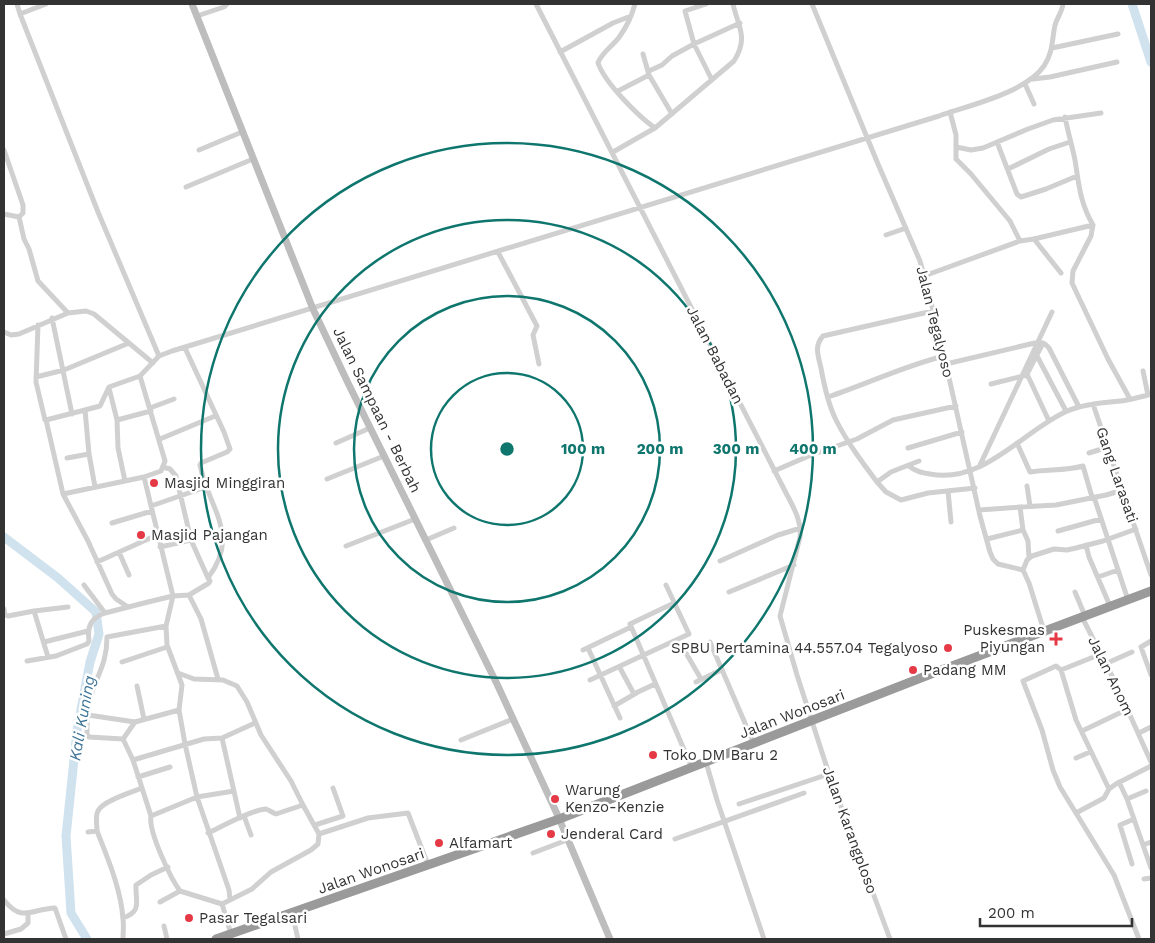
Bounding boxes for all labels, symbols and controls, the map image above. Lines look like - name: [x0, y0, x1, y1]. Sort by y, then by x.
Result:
- street label: Jalan Tegalyoso: [912, 264, 958, 380]
- street label: Jalan Babadan: [683, 303, 747, 407]
- street label: Jalan Sampaan - Berbah: [329, 324, 425, 496]
- street label: Gang Larasati: [1092, 425, 1142, 525]
- centre of rings: [498, 440, 516, 458]
- text: 100 m: [561, 440, 605, 458]
- text: 200 m: [637, 440, 683, 458]
- text: 300 m: [713, 440, 759, 458]
- text: 400 m: [789, 440, 837, 458]
- place label: Masjid Minggiran: [164, 474, 285, 492]
- marker: Masjid Minggiran: [148, 477, 160, 489]
- place label: Masjid Pajangan: [151, 526, 268, 544]
- marker: Masjid Pajangan: [135, 529, 147, 541]
- place label: Puskesmas Piyungan: [963, 621, 1045, 656]
- marker: Puskesmas Piyungan: [1049, 632, 1063, 646]
- street label: Jalan Anom: [1084, 633, 1138, 719]
- place label: SPBU Pertamina 44.557.04 Tegalyoso: [671, 639, 938, 657]
- marker: SPBU Pertamina 44.557.04 Tegalyoso: [942, 642, 954, 654]
- place label: Padang MM: [923, 661, 1007, 679]
- marker: Padang MM: [907, 664, 919, 676]
- water label: Kali Kuning: [65, 674, 99, 762]
- street label: Jalan Wonosari: [737, 686, 847, 742]
- place label: Toko DM Baru 2: [663, 746, 778, 764]
- marker: Toko DM Baru 2: [647, 749, 659, 761]
- street label: Jalan Karangploso: [819, 764, 881, 896]
- place label: Warung Kenzo-Kenzie: [565, 781, 665, 816]
- marker: Warung Kenzo-Kenzie: [549, 793, 561, 805]
- place label: Jenderal Card: [561, 825, 663, 843]
- marker: Jenderal Card: [545, 828, 557, 840]
- place label: Alfamart: [449, 834, 513, 852]
- marker: Alfamart: [433, 837, 445, 849]
- street label: Jalan Wonosari: [315, 844, 427, 898]
- scale bar: [980, 896, 1132, 928]
- text: 200 m: [988, 904, 1035, 922]
- place label: Pasar Tegalsari: [199, 909, 307, 927]
- marker: Pasar Tegalsari: [183, 912, 195, 924]

